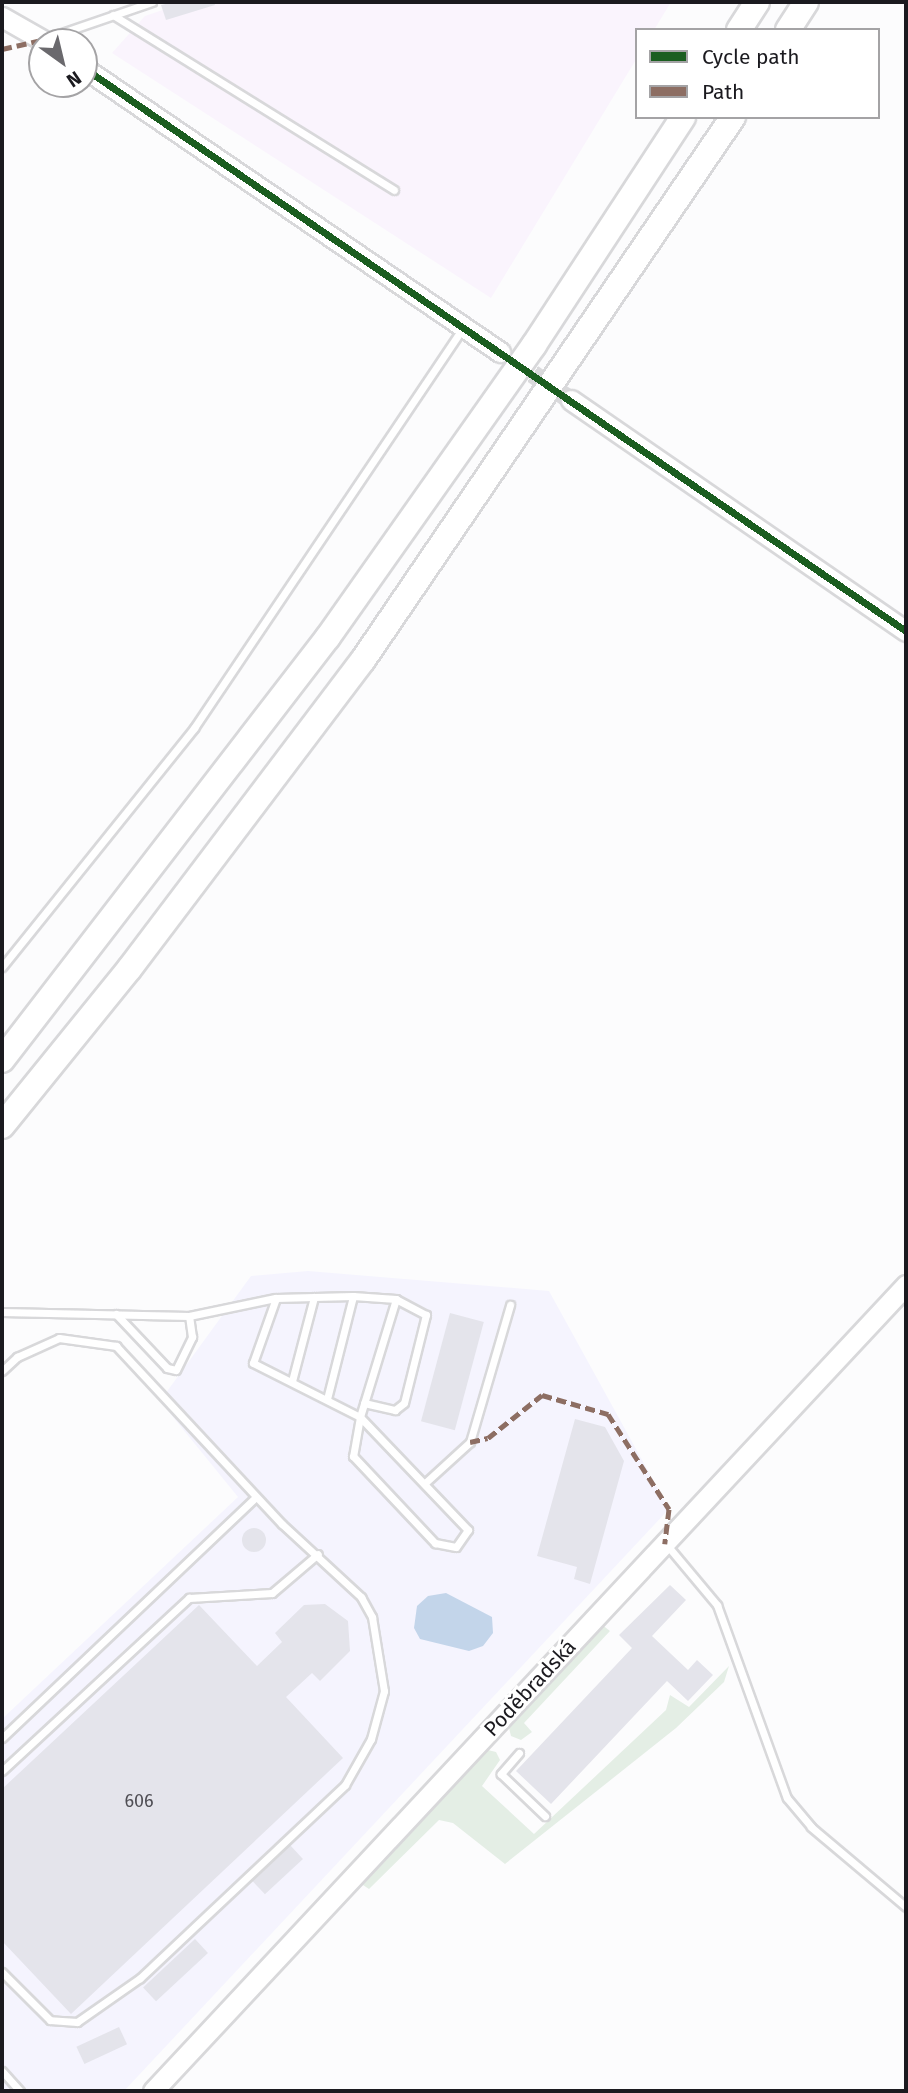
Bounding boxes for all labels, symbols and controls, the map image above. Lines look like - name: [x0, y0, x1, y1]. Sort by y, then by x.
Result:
- north arrow: [28, 28, 98, 98]
- legend: [635, 28, 880, 119]
- text: Cycle path: [702, 44, 800, 70]
- text: N: [62, 66, 86, 92]
- text: Path: [702, 79, 744, 105]
- street label: Poděbradská: [479, 1634, 581, 1742]
- house number: 606: [124, 1790, 154, 1812]

